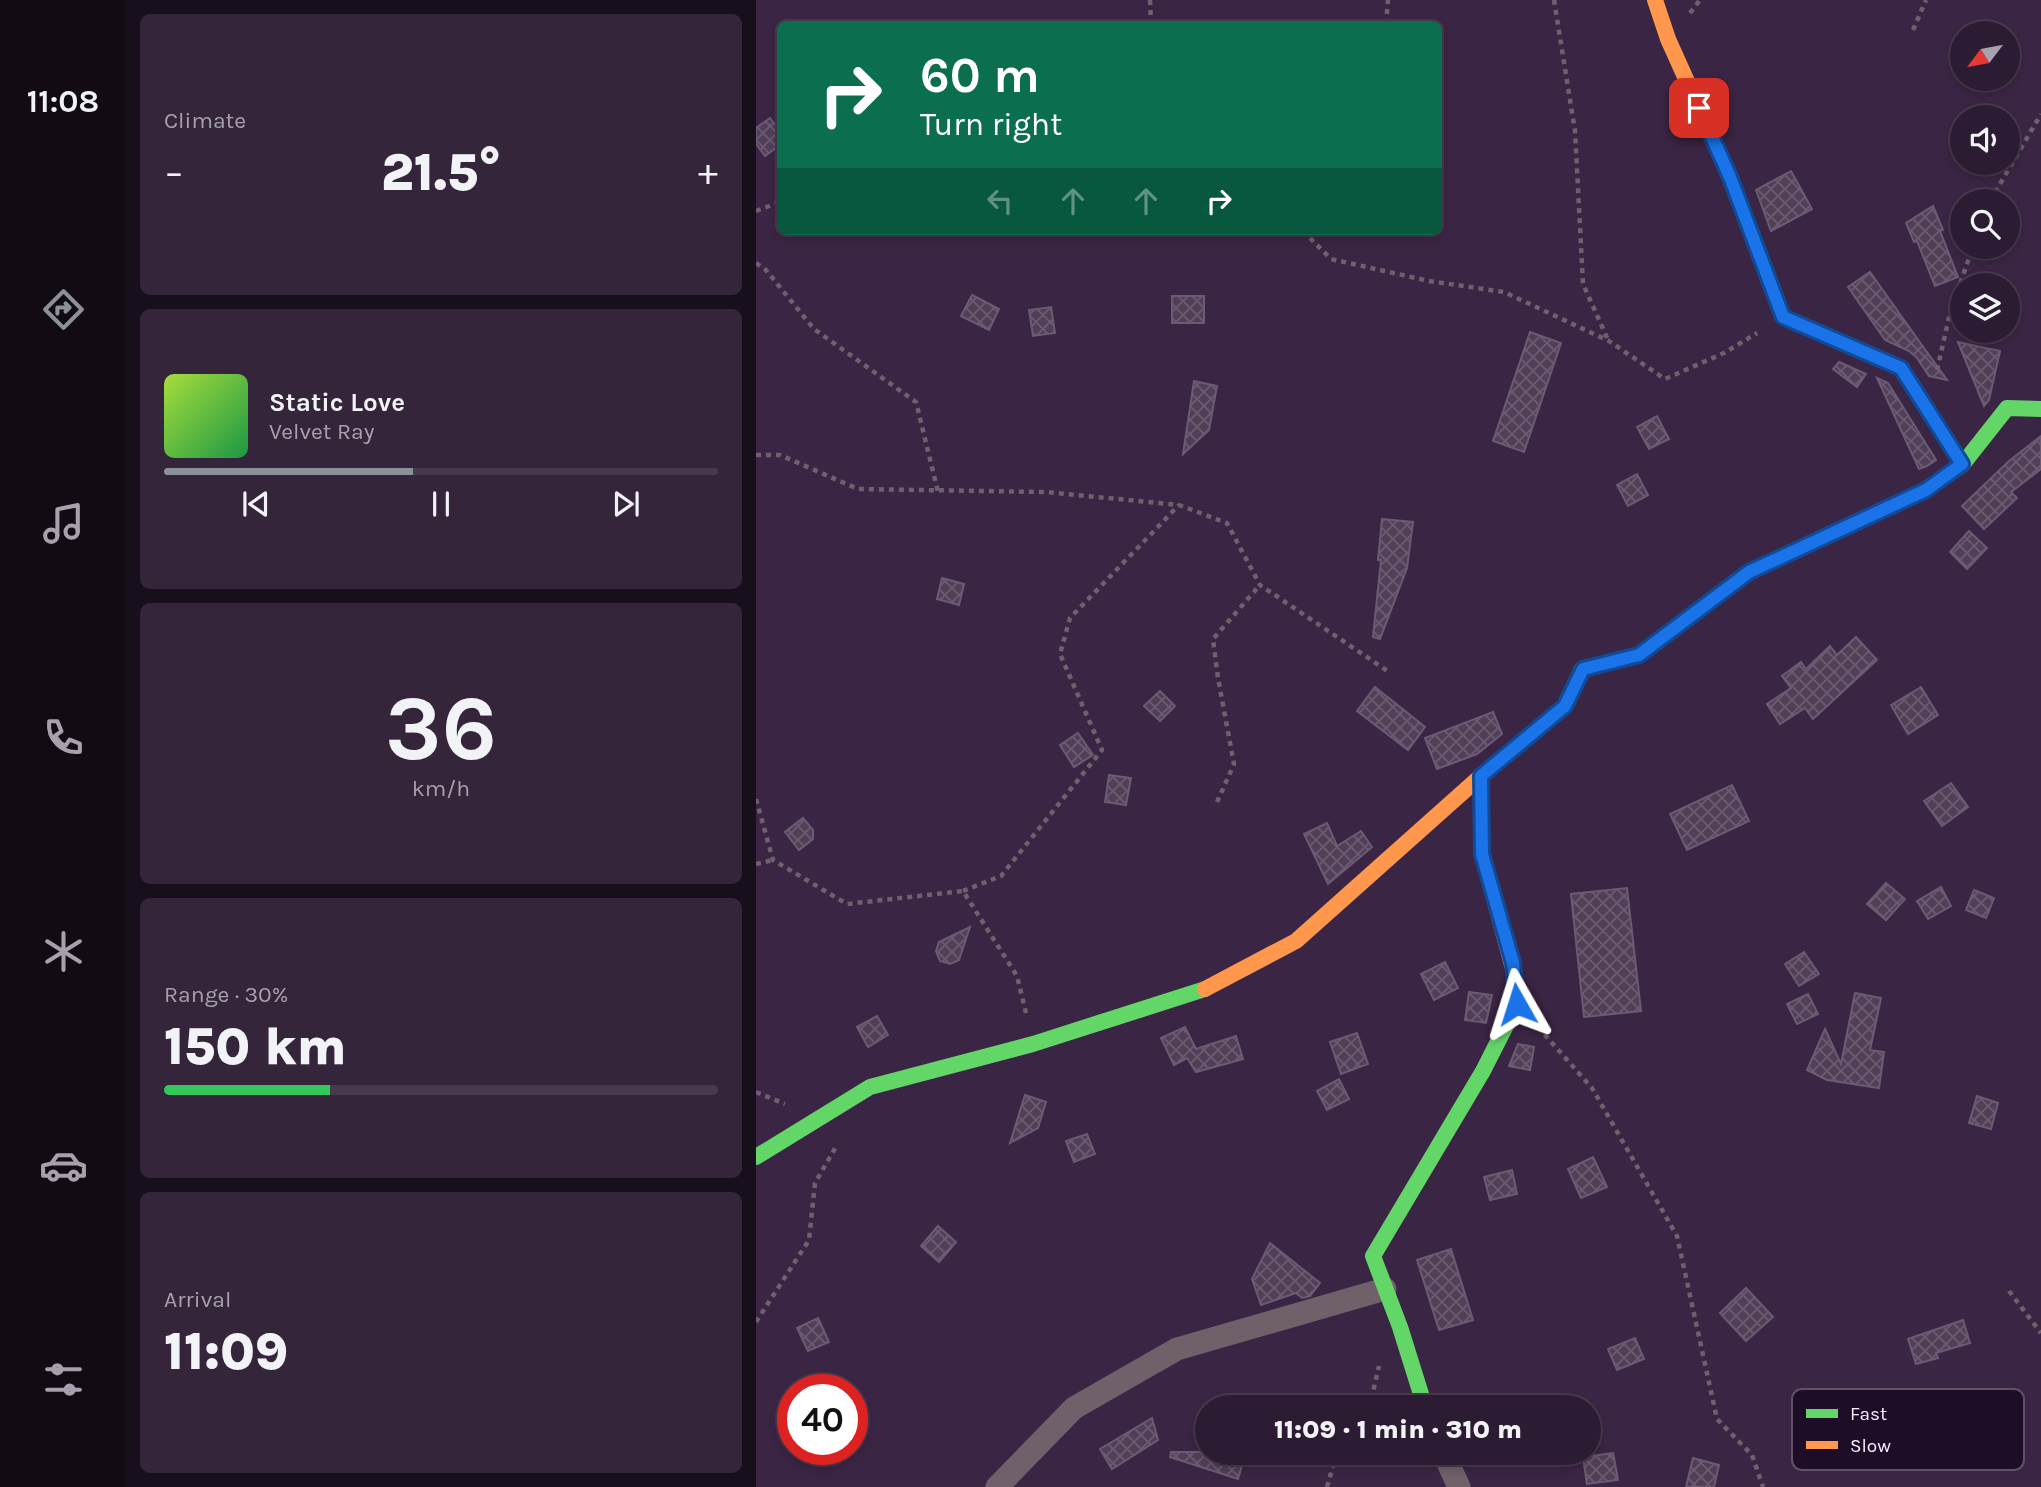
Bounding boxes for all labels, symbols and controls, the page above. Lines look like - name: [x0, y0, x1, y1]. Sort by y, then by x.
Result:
- north arrow: [1950, 21, 2020, 91]
- map controls: [1950, 21, 2020, 343]
- text: 60 m: [920, 47, 1040, 104]
- icon: right: [805, 49, 896, 140]
- pin: [1669, 78, 1729, 138]
- text: 11:08: [27, 83, 99, 120]
- icon: arrive: [1680, 89, 1718, 127]
- button: sound: [1950, 105, 2020, 175]
- text: Turn right: [920, 106, 1062, 143]
- text: Climate: [164, 107, 246, 134]
- text: 21.5°: [381, 142, 501, 203]
- text: −: [164, 150, 184, 195]
- text: +: [698, 150, 718, 195]
- icon: left: [981, 182, 1019, 220]
- icon: ahead: [1054, 182, 1092, 220]
- icon: ahead: [1127, 182, 1165, 220]
- icon: right: [1200, 182, 1238, 220]
- button: search: [1950, 189, 2020, 259]
- button: layers: [1950, 273, 2020, 343]
- icon: directions: [39, 285, 88, 334]
- text: Static Love: [269, 387, 405, 418]
- text: Velvet Ray: [269, 418, 374, 445]
- icon: previous: [237, 485, 275, 523]
- icon: pause: [422, 485, 460, 523]
- icon: next: [607, 485, 645, 523]
- icon: music: [39, 499, 88, 548]
- text: 36: [385, 676, 497, 782]
- icon: phone: [39, 713, 88, 762]
- text: km/h: [412, 775, 470, 802]
- icon: climate: [39, 927, 88, 976]
- position arrow: [1480, 967, 1554, 1041]
- text: Range · 30%: [164, 981, 288, 1008]
- text: 150 km: [164, 1016, 347, 1077]
- icon: car: [39, 1141, 88, 1190]
- text: Arrival: [164, 1286, 231, 1313]
- text: 11:09: [164, 1321, 288, 1382]
- icon: filters: [39, 1355, 88, 1404]
- speed limit sign: 40: [777, 1374, 868, 1465]
- legend: [1792, 1389, 2024, 1470]
- text: Fast: [1850, 1403, 1887, 1425]
- text: 11:09 · 1 min · 310 m: [1274, 1414, 1522, 1445]
- text: Slow: [1850, 1435, 1891, 1457]

